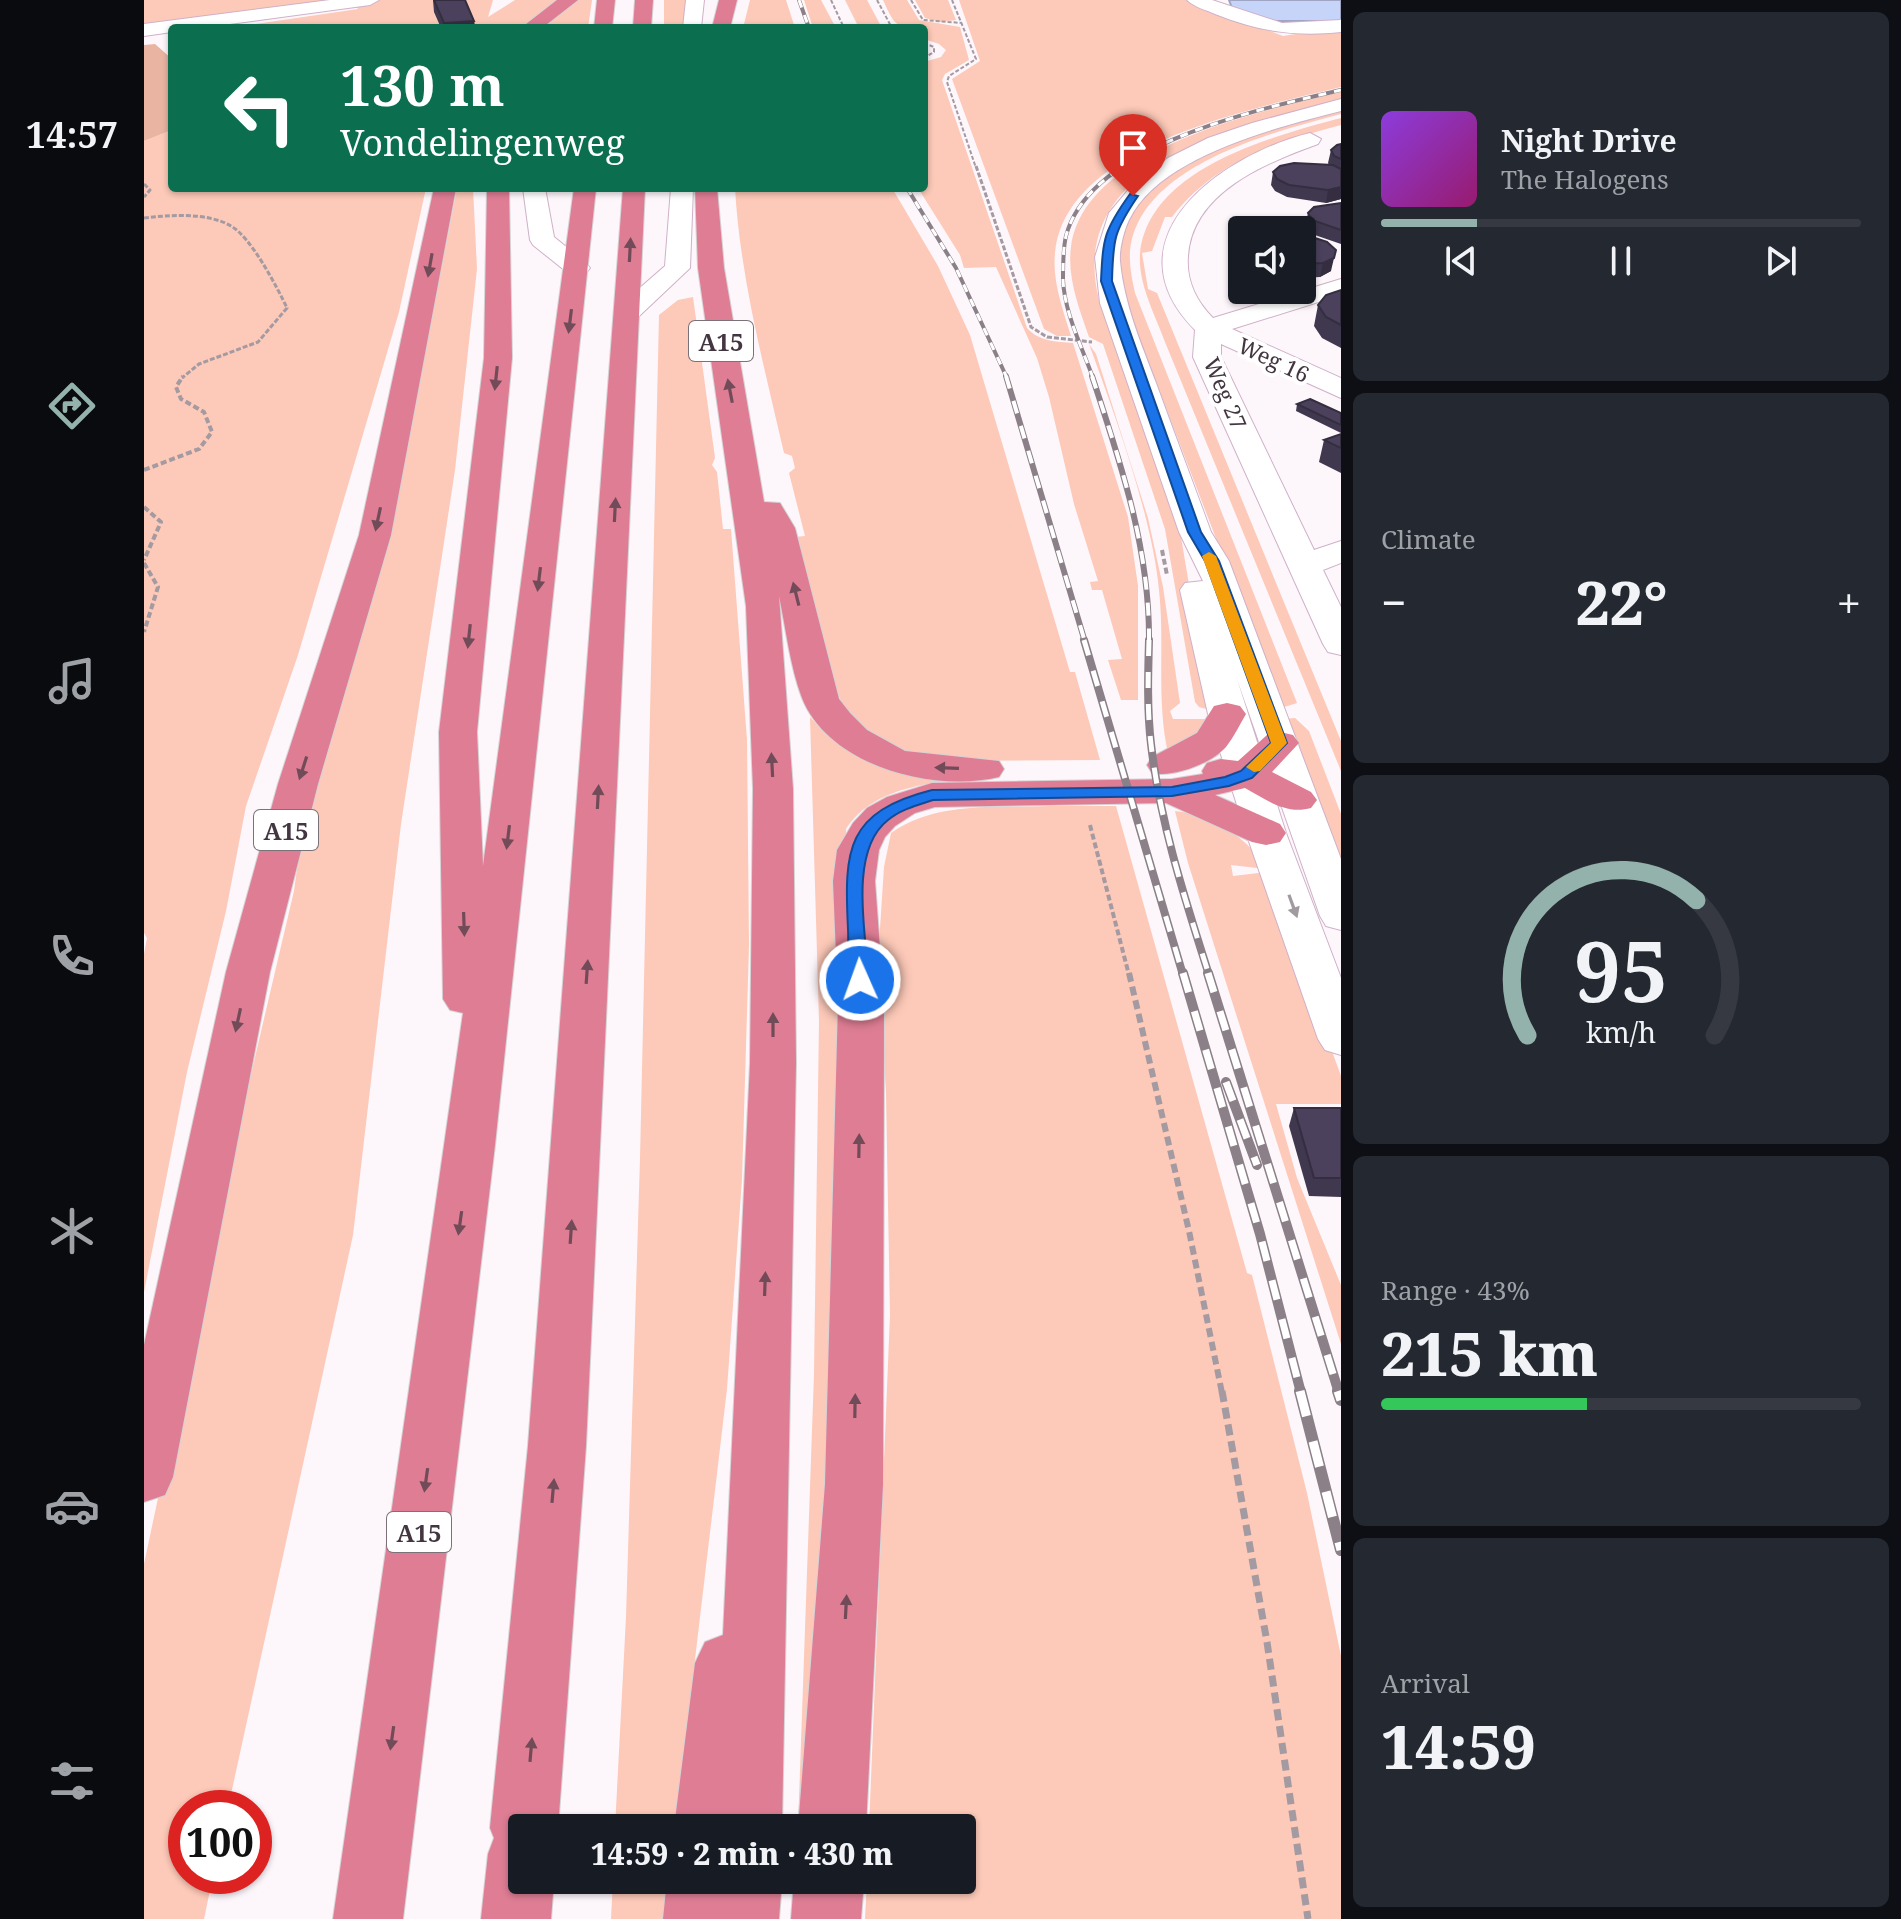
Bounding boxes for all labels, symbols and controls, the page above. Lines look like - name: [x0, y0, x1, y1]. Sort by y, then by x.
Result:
- text: 130 m: [340, 46, 505, 122]
- icon: left: [208, 56, 312, 160]
- text: 14:57: [26, 110, 118, 159]
- pin: [1099, 114, 1167, 196]
- text: Vondelingenweg: [340, 118, 625, 167]
- text: Night Drive: [1501, 120, 1677, 161]
- icon: arrive: [1111, 126, 1155, 170]
- text: The Halogens: [1501, 161, 1669, 197]
- map controls: [1228, 216, 1316, 304]
- button: sound: [1228, 216, 1316, 304]
- one-way arrow: [624, 237, 637, 262]
- icon: previous: [1439, 239, 1483, 283]
- icon: pause: [1599, 239, 1643, 283]
- icon: next: [1759, 239, 1803, 283]
- one-way arrow: [423, 252, 435, 277]
- one-way arrow: [564, 309, 577, 334]
- road number: A15: [689, 321, 753, 361]
- street label: Weg 16: [1233, 329, 1315, 389]
- street label: Weg 27: [1197, 352, 1255, 434]
- one-way arrow: [490, 366, 503, 391]
- icon: directions: [44, 378, 100, 434]
- one-way arrow: [723, 378, 736, 403]
- one-way arrow: [609, 497, 622, 522]
- one-way arrow: [371, 507, 384, 532]
- text: Climate: [1381, 521, 1476, 557]
- text: 22°: [1575, 561, 1667, 643]
- one-way arrow: [532, 567, 545, 592]
- text: −: [1381, 572, 1406, 632]
- text: +: [1836, 572, 1861, 632]
- one-way arrow: [790, 582, 802, 607]
- one-way arrow: [462, 624, 475, 649]
- icon: music: [44, 653, 100, 709]
- one-way arrow: [765, 752, 778, 777]
- one-way arrow: [296, 756, 309, 780]
- one-way arrow: [934, 761, 959, 774]
- one-way arrow: [592, 785, 605, 810]
- road number: A15: [254, 810, 318, 850]
- one-way arrow: [501, 825, 514, 850]
- one-way arrow: [1287, 894, 1299, 918]
- one-way arrow: [457, 912, 470, 937]
- text: 95: [1574, 912, 1668, 1025]
- icon: phone: [44, 928, 100, 984]
- position arrow: [818, 938, 902, 1022]
- one-way arrow: [581, 959, 594, 984]
- one-way arrow: [231, 1008, 244, 1033]
- one-way arrow: [767, 1012, 779, 1037]
- text: km/h: [1586, 1012, 1656, 1051]
- one-way arrow: [853, 1133, 865, 1158]
- icon: climate: [44, 1203, 100, 1259]
- one-way arrow: [453, 1210, 466, 1235]
- one-way arrow: [565, 1219, 578, 1244]
- one-way arrow: [759, 1271, 772, 1296]
- text: Range · 43%: [1381, 1272, 1530, 1308]
- text: 215 km: [1381, 1312, 1598, 1394]
- one-way arrow: [849, 1393, 861, 1418]
- one-way arrow: [419, 1468, 432, 1493]
- icon: car: [44, 1478, 100, 1534]
- one-way arrow: [547, 1478, 560, 1503]
- road number: A15: [387, 1512, 451, 1552]
- one-way arrow: [840, 1594, 853, 1619]
- text: Arrival: [1381, 1665, 1470, 1701]
- text: 14:59: [1381, 1705, 1536, 1787]
- one-way arrow: [385, 1726, 398, 1751]
- one-way arrow: [525, 1737, 538, 1762]
- icon: filters: [44, 1753, 100, 1809]
- speed limit sign: 100: [168, 1790, 272, 1894]
- text: 14:59 · 2 min · 430 m: [591, 1833, 893, 1874]

